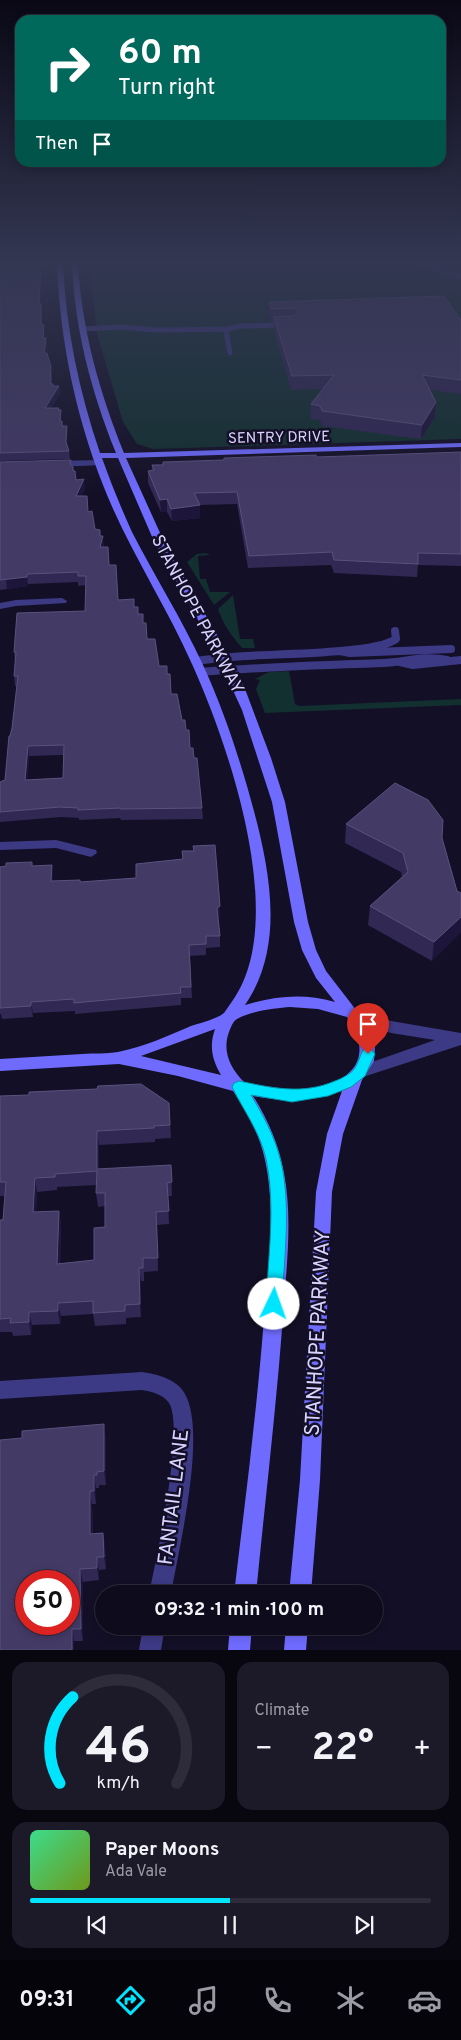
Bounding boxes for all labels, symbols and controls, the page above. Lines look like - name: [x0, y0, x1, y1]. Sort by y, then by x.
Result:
- text: 60 m: [118, 32, 202, 76]
- icon: right: [35, 35, 100, 100]
- text: Turn right: [118, 75, 215, 102]
- icon: arrive: [88, 130, 116, 158]
- text: Then: [35, 132, 78, 156]
- street label: SENTRY DRIVE: [228, 428, 330, 449]
- street label: STANHOPE PARKWAY: [145, 531, 248, 698]
- pin: [347, 1003, 389, 1054]
- icon: arrive: [354, 1010, 382, 1038]
- street label: STANHOPE PARKWAY: [300, 1229, 337, 1437]
- position arrow: [247, 1277, 299, 1329]
- street label: FANTAIL LANE: [153, 1428, 196, 1567]
- speed limit sign: 50: [15, 1570, 80, 1635]
- text: 09:32 · 1 min · 100 m: [154, 1598, 324, 1622]
- text: Climate: [255, 1701, 309, 1721]
- text: 46: [86, 1716, 151, 1782]
- text: 22°: [312, 1725, 374, 1774]
- text: −: [255, 1732, 273, 1768]
- text: +: [413, 1732, 431, 1768]
- text: km/h: [97, 1772, 140, 1795]
- text: Paper Moons: [105, 1838, 219, 1862]
- text: Ada Vale: [105, 1862, 167, 1882]
- icon: previous: [83, 1911, 111, 1939]
- icon: pause: [216, 1911, 244, 1939]
- icon: next: [350, 1911, 378, 1939]
- icon: directions: [113, 1983, 148, 2018]
- icon: music: [186, 1983, 221, 2018]
- icon: phone: [260, 1983, 295, 2018]
- icon: climate: [333, 1983, 368, 2018]
- icon: car: [407, 1983, 442, 2018]
- text: 09:31: [19, 1987, 75, 2014]

